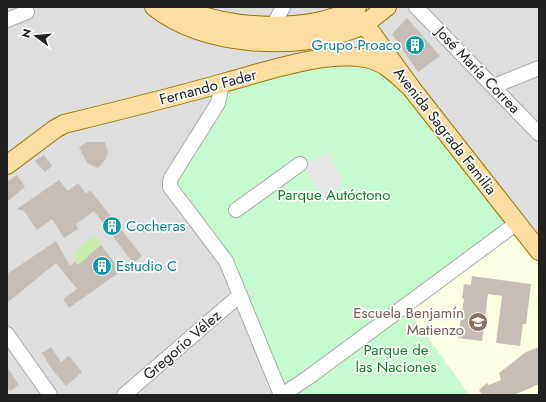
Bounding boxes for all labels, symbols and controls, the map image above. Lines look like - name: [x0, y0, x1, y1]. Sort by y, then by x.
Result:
- north arrow: [16, 16, 56, 56]
- street label: José María Correa: [429, 20, 525, 119]
- text: N: [17, 27, 35, 40]
- place label: Grupo Proaco: [312, 34, 401, 56]
- building icon: Grupo Proaco: [404, 34, 426, 56]
- street label: Fernando Fader: [157, 63, 260, 111]
- street label: Avenida Sagrada Familia: [388, 63, 502, 199]
- park label: Parque Autóctono: [278, 184, 390, 206]
- building icon: Cocheras: [101, 215, 123, 237]
- place label: Cocheras: [126, 215, 186, 237]
- building icon: Estudio C: [91, 255, 113, 277]
- place label: Estudio C: [116, 255, 177, 277]
- place label: Escuela Benjamín Matienzo: [353, 302, 464, 341]
- street label: Gregorio Vélez: [138, 305, 226, 385]
- school or university icon: Escuela Benjamín Matienzo: [467, 311, 489, 333]
- park label: Parque de las Naciones: [356, 339, 436, 378]

